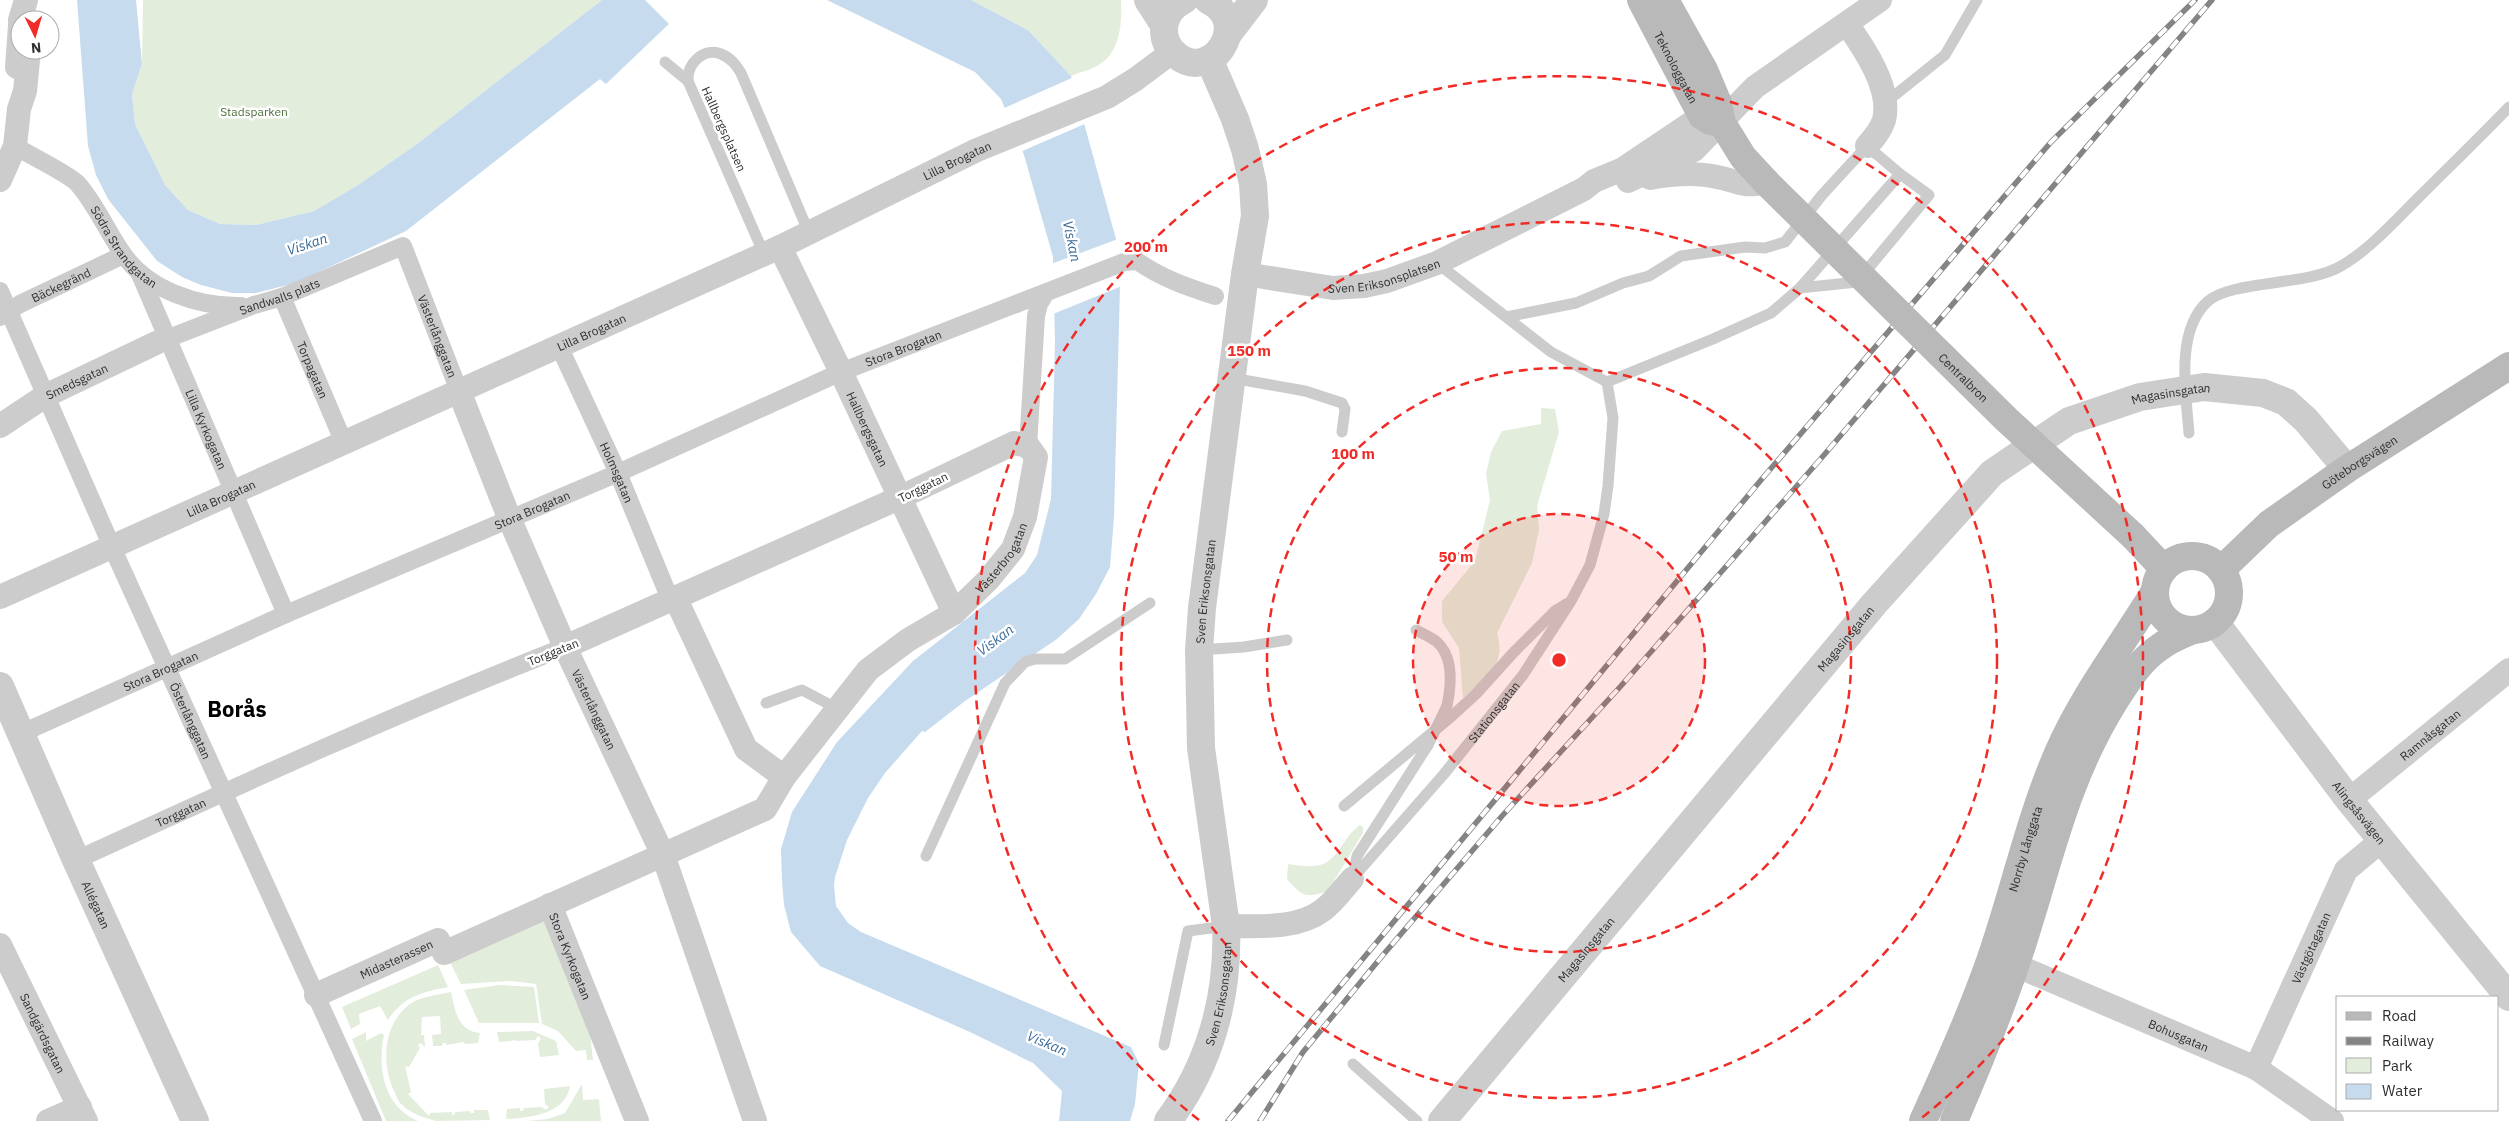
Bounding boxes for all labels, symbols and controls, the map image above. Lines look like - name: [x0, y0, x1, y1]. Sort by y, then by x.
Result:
- north arrow: [10, 10, 60, 60]
- street label: Teknologgatan: [1651, 29, 1701, 106]
- text: N: [30, 39, 42, 57]
- street label: Hallbergsplatsen: [699, 84, 749, 174]
- park label: Stadsparken: [220, 104, 288, 119]
- street label: Lilla Brogatan: [920, 138, 993, 183]
- street label: Södra Strandgatan: [88, 203, 160, 291]
- water label: Viskan: [1059, 219, 1085, 263]
- water label: Viskan: [284, 229, 330, 259]
- text: 200 m: [1124, 237, 1168, 256]
- street label: Sven Eriksonsplatsen: [1327, 255, 1442, 296]
- street label: Bäckegränd: [29, 264, 93, 305]
- street label: Sandwalls plats: [237, 274, 322, 318]
- street label: Västerlånggatan: [415, 293, 460, 379]
- street label: Lilla Brogatan: [554, 310, 628, 354]
- street label: Stora Brogatan: [863, 326, 943, 369]
- street label: Torpagatan: [294, 339, 332, 401]
- text: 150 m: [1227, 341, 1271, 360]
- street label: Centralbron: [1936, 350, 1992, 405]
- street label: Smedsgatan: [43, 360, 110, 402]
- street label: Magasinsgatan: [2129, 380, 2211, 407]
- street label: Lilla Kyrkogatan: [183, 387, 230, 471]
- street label: Hallbergsgatan: [844, 389, 892, 469]
- street label: Göteborgsvägen: [2318, 432, 2400, 492]
- street label: Holmsgatan: [597, 439, 637, 505]
- text: 100 m: [1331, 444, 1375, 463]
- street label: Torggatan: [896, 469, 950, 505]
- street label: Lilla Brogatan: [184, 476, 258, 520]
- street label: Stora Brogatan: [492, 487, 572, 532]
- street label: Västerbrogatan: [972, 521, 1030, 596]
- street label: Sven Eriksonsgatan: [1192, 538, 1218, 644]
- text: 50 m: [1439, 547, 1473, 566]
- street label: Magasinsgatan: [1814, 603, 1877, 674]
- water label: Viskan: [973, 620, 1017, 660]
- street label: Torggatan: [525, 635, 581, 669]
- street label: Stora Brogatan: [121, 647, 200, 694]
- centre of rings: [1550, 651, 1568, 669]
- street label: Västerlånggatan: [569, 667, 620, 752]
- street label: Stationsgatan: [1464, 678, 1523, 746]
- street label: Österlånggatan: [167, 680, 215, 761]
- district label: Borås: [207, 694, 267, 723]
- street label: Ramnåsgatan: [2396, 705, 2463, 763]
- street label: Alingsåsvägen: [2330, 778, 2389, 847]
- street label: Torggatan: [153, 794, 208, 830]
- street label: Norrby Långgata: [2005, 803, 2045, 893]
- street label: Allégatan: [79, 878, 114, 931]
- street label: Stora Kyrkogatan: [546, 910, 595, 1002]
- street label: Västgötagatan: [2288, 910, 2333, 986]
- street label: Magasinsgatan: [1554, 913, 1617, 985]
- street label: Midasterassen: [357, 936, 435, 982]
- street label: Sven Eriksonsgatan: [1202, 942, 1234, 1047]
- street label: Sandgärdsgatan: [17, 991, 69, 1076]
- legend: [2336, 996, 2499, 1111]
- text: Road: [2382, 1006, 2417, 1025]
- street label: Bohusgatan: [2146, 1015, 2211, 1054]
- water label: Viskan: [1024, 1027, 1070, 1059]
- text: Railway: [2382, 1031, 2435, 1050]
- text: Park: [2382, 1056, 2412, 1075]
- text: Water: [2382, 1081, 2423, 1100]

